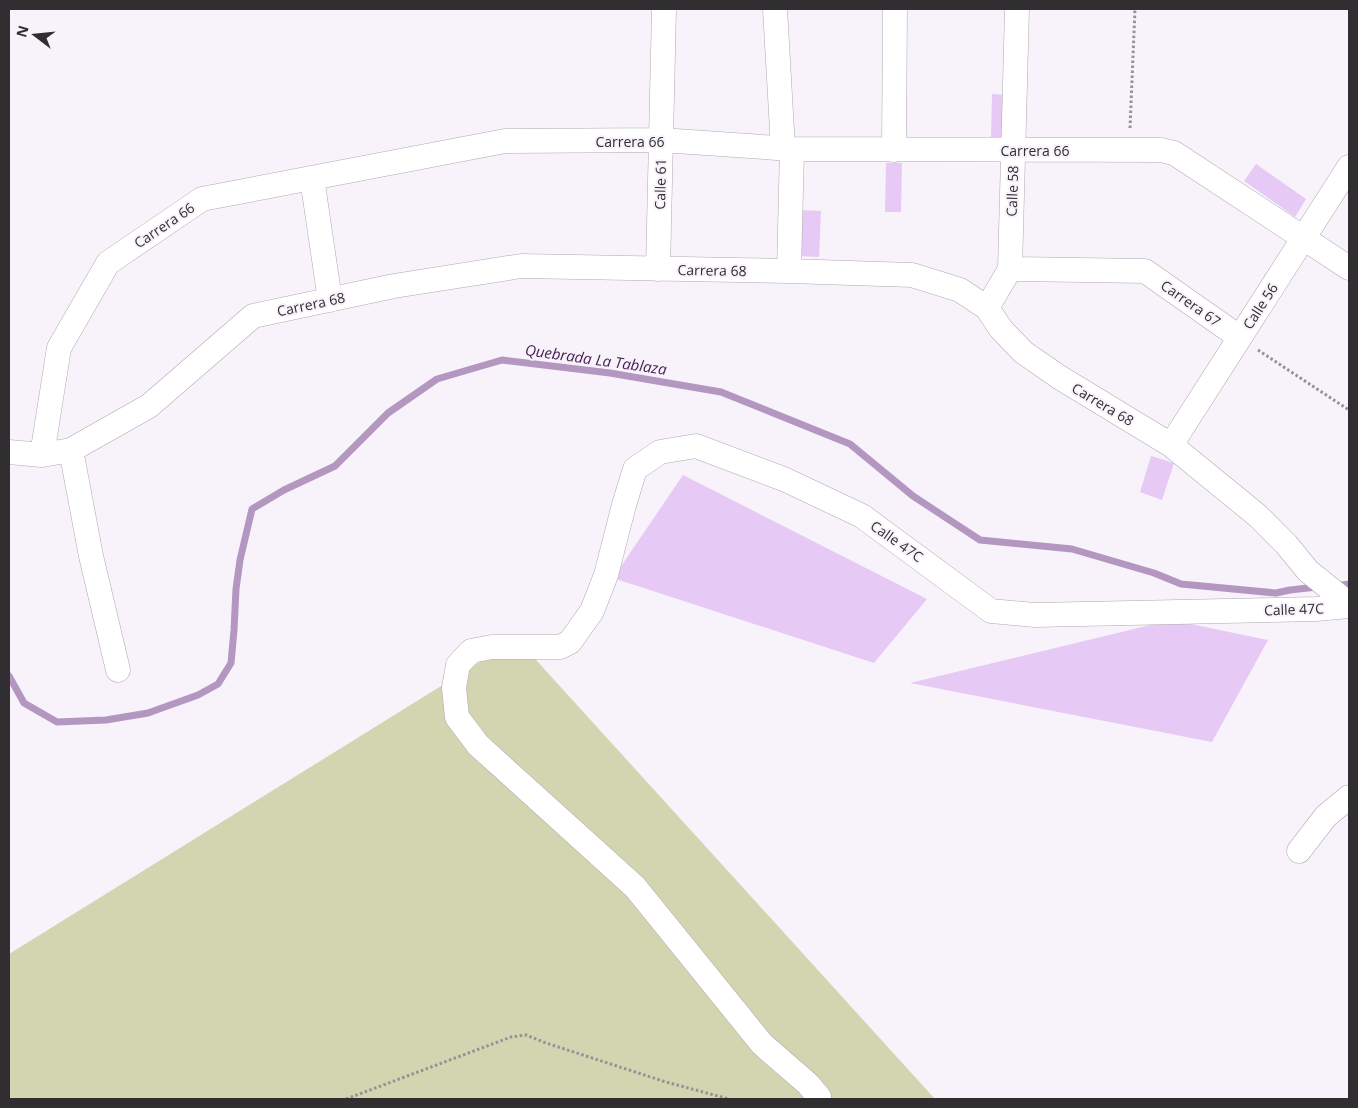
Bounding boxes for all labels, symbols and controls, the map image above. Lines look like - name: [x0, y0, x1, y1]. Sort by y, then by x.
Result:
- north arrow: [10, 10, 60, 60]
- text: N: [11, 23, 33, 39]
- street label: Carrera 66: [595, 132, 665, 151]
- street label: Carrera 66: [1000, 141, 1070, 160]
- street label: Calle 61: [650, 158, 670, 210]
- street label: Calle 58: [1002, 165, 1022, 217]
- street label: Carrera 66: [130, 198, 198, 252]
- street label: Carrera 68: [677, 260, 747, 280]
- street label: Carrera 67: [1157, 275, 1225, 331]
- street label: Calle 56: [1238, 279, 1282, 333]
- street label: Carrera 68: [275, 288, 347, 320]
- water label: Quebrada La Tablaza: [524, 339, 669, 379]
- street label: Carrera 68: [1069, 378, 1137, 430]
- street label: Calle 47C: [867, 516, 927, 566]
- street label: Calle 47C: [1264, 598, 1324, 620]

